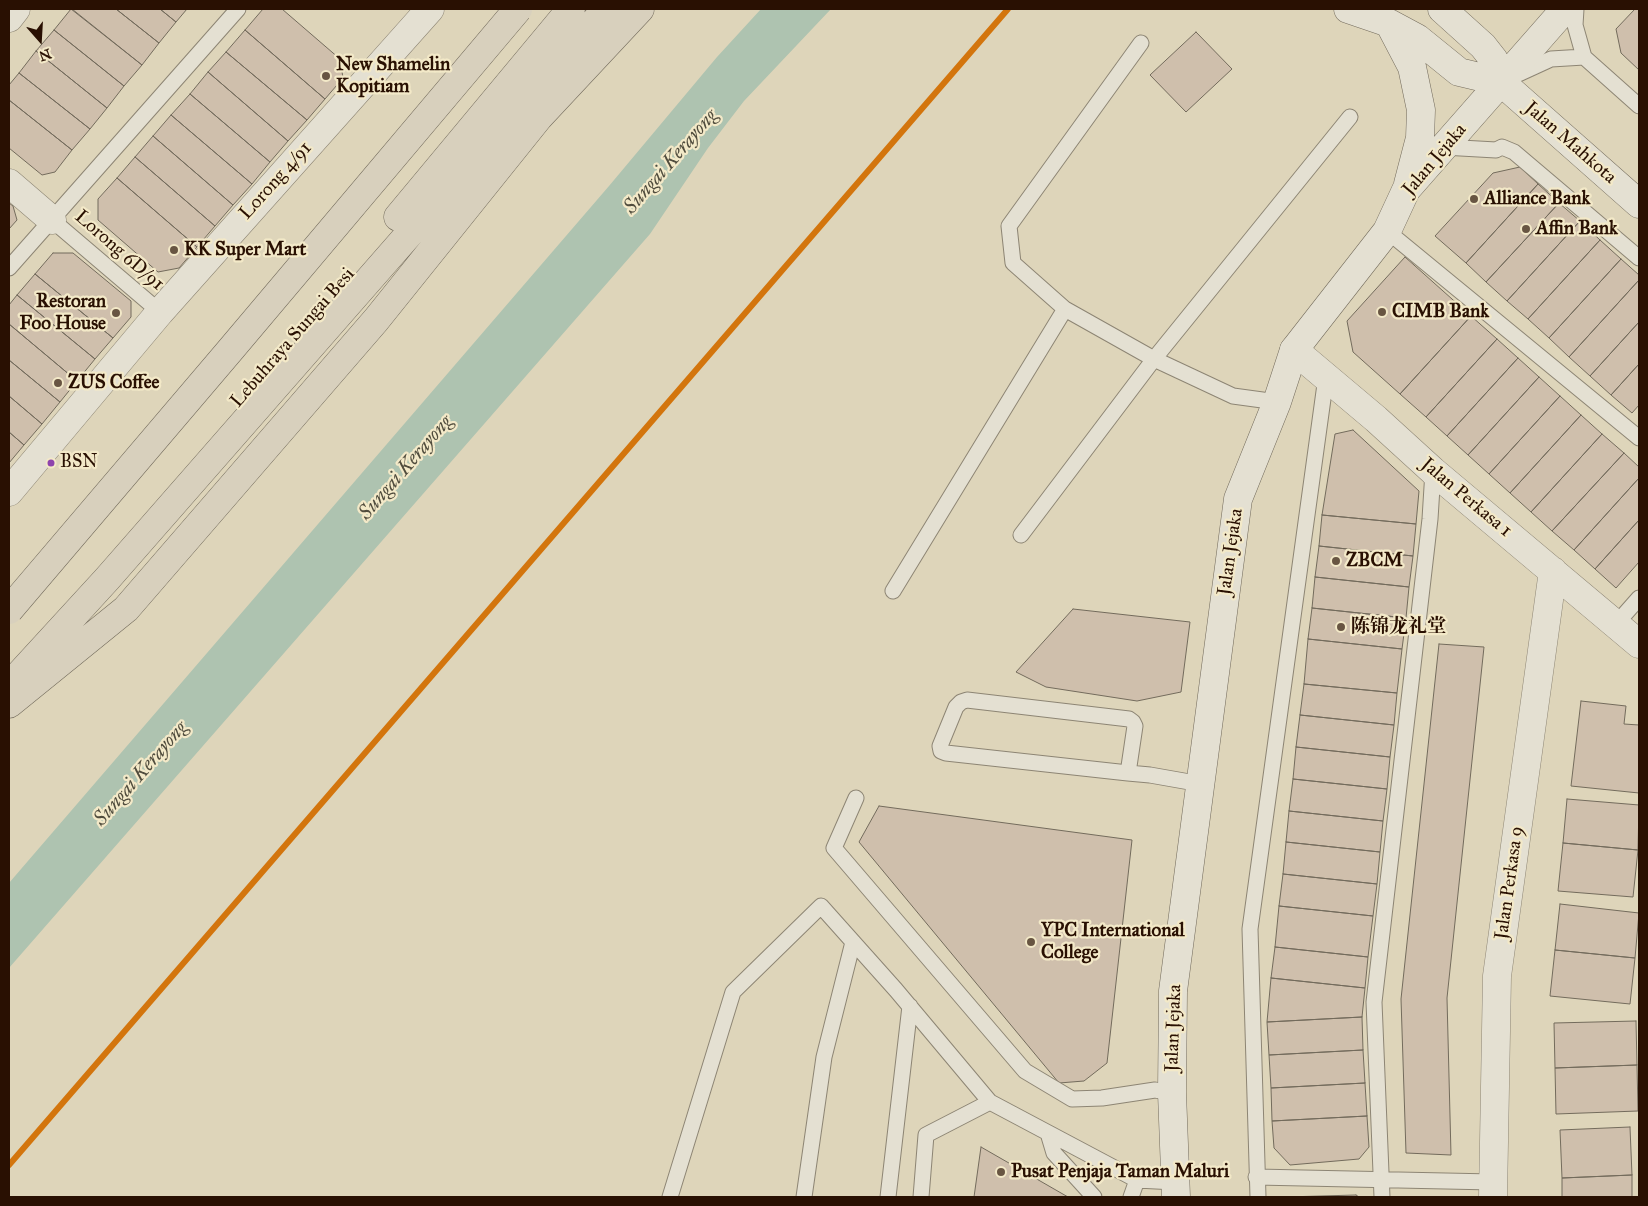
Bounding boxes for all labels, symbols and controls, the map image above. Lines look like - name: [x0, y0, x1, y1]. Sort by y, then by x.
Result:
- north arrow: [15, 15, 65, 65]
- text: N: [37, 45, 53, 65]
- place label: New Shamelin Kopitiam: [336, 54, 450, 98]
- marker: New Shamelin Kopitiam: [320, 70, 332, 82]
- street label: Jalan Mahkota: [1519, 97, 1621, 189]
- water label: Sungai Kerayong: [619, 105, 723, 219]
- street label: Jalan Jejaka: [1398, 119, 1472, 201]
- street label: Lorong 4/91: [235, 137, 317, 225]
- place label: Alliance Bank: [1484, 188, 1590, 210]
- marker: Alliance Bank: [1468, 193, 1480, 205]
- street label: Lorong 6D/91: [70, 206, 168, 296]
- place label: Affin Bank: [1536, 218, 1618, 240]
- marker: Affin Bank: [1520, 223, 1532, 235]
- place label: KK Super Mart: [184, 239, 306, 261]
- marker: KK Super Mart: [168, 244, 180, 256]
- street label: Lebuhraya Sungai Besi: [226, 263, 360, 413]
- place label: Restoran Foo House: [20, 291, 106, 335]
- place label: CIMB Bank: [1392, 301, 1489, 323]
- marker: CIMB Bank: [1376, 306, 1388, 318]
- marker: Restoran Foo House: [110, 307, 122, 319]
- place label: ZUS Coffee: [68, 372, 160, 394]
- marker: ZUS Coffee: [52, 377, 64, 389]
- water label: Sungai Kerayong: [354, 411, 458, 525]
- place label: BSN: [60, 452, 98, 474]
- street label: Jalan Perkasa 1: [1416, 453, 1516, 543]
- marker: BSN: [46, 458, 56, 468]
- street label: Jalan Jejaka: [1214, 507, 1248, 597]
- place label: ZBCM: [1346, 550, 1403, 572]
- marker: ZBCM: [1330, 555, 1342, 567]
- place label: 陈锦龙礼堂: [1351, 616, 1446, 638]
- marker: 陈锦龙礼堂: [1335, 621, 1347, 633]
- water label: Sungai Kerayong: [89, 717, 193, 831]
- street label: Jalan Perkasa 9: [1491, 825, 1529, 941]
- place label: YPC International College: [1041, 920, 1185, 964]
- marker: YPC International College: [1025, 936, 1037, 948]
- street label: Jalan Jejaka: [1161, 984, 1187, 1072]
- place label: Pusat Penjaja Taman Maluri: [1011, 1161, 1229, 1183]
- marker: Pusat Penjaja Taman Maluri: [995, 1166, 1007, 1178]

